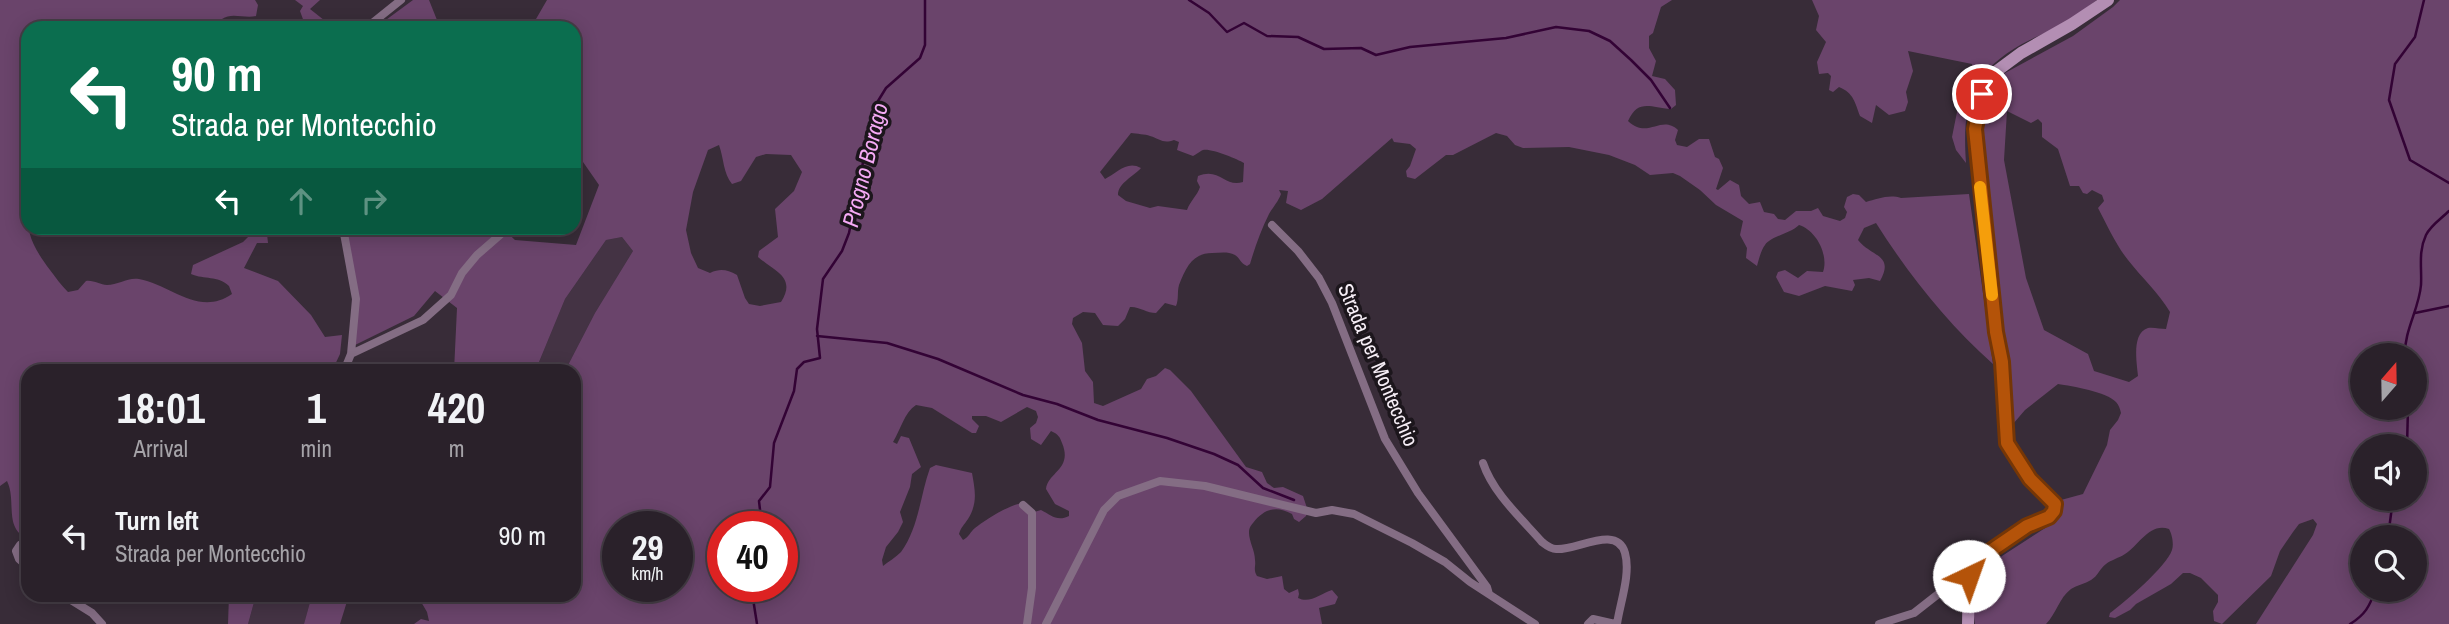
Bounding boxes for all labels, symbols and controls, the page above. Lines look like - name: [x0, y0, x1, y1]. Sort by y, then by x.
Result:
- text: 90 m: [171, 40, 263, 106]
- icon: left: [56, 49, 147, 140]
- pin: [1952, 64, 2012, 124]
- icon: arrive: [1963, 75, 2001, 113]
- water label: Progno Borago: [834, 100, 895, 230]
- text: Strada per Montecchio: [171, 103, 436, 146]
- icon: left: [209, 182, 247, 220]
- icon: ahead: [282, 182, 320, 220]
- icon: right: [355, 182, 393, 220]
- street label: Strada per Montecchio: [1331, 279, 1426, 451]
- north arrow: [2350, 343, 2427, 420]
- map controls: [2350, 343, 2427, 602]
- text: 18:01: [117, 380, 205, 436]
- text: 1: [307, 380, 326, 436]
- text: 420: [428, 380, 485, 436]
- text: Arrival: [134, 433, 188, 464]
- text: min: [301, 433, 332, 464]
- text: m: [449, 433, 464, 464]
- button: sound: [2350, 434, 2427, 511]
- text: Turn left: [115, 503, 199, 538]
- speed limit sign: 40: [707, 511, 798, 602]
- icon: left: [56, 517, 94, 555]
- text: 90 m: [499, 518, 546, 553]
- text: 29: [632, 524, 663, 571]
- button: search: [2350, 525, 2427, 602]
- text: Strada per Montecchio: [115, 538, 306, 569]
- position arrow: [1932, 539, 2006, 613]
- text: km/h: [632, 561, 664, 586]

